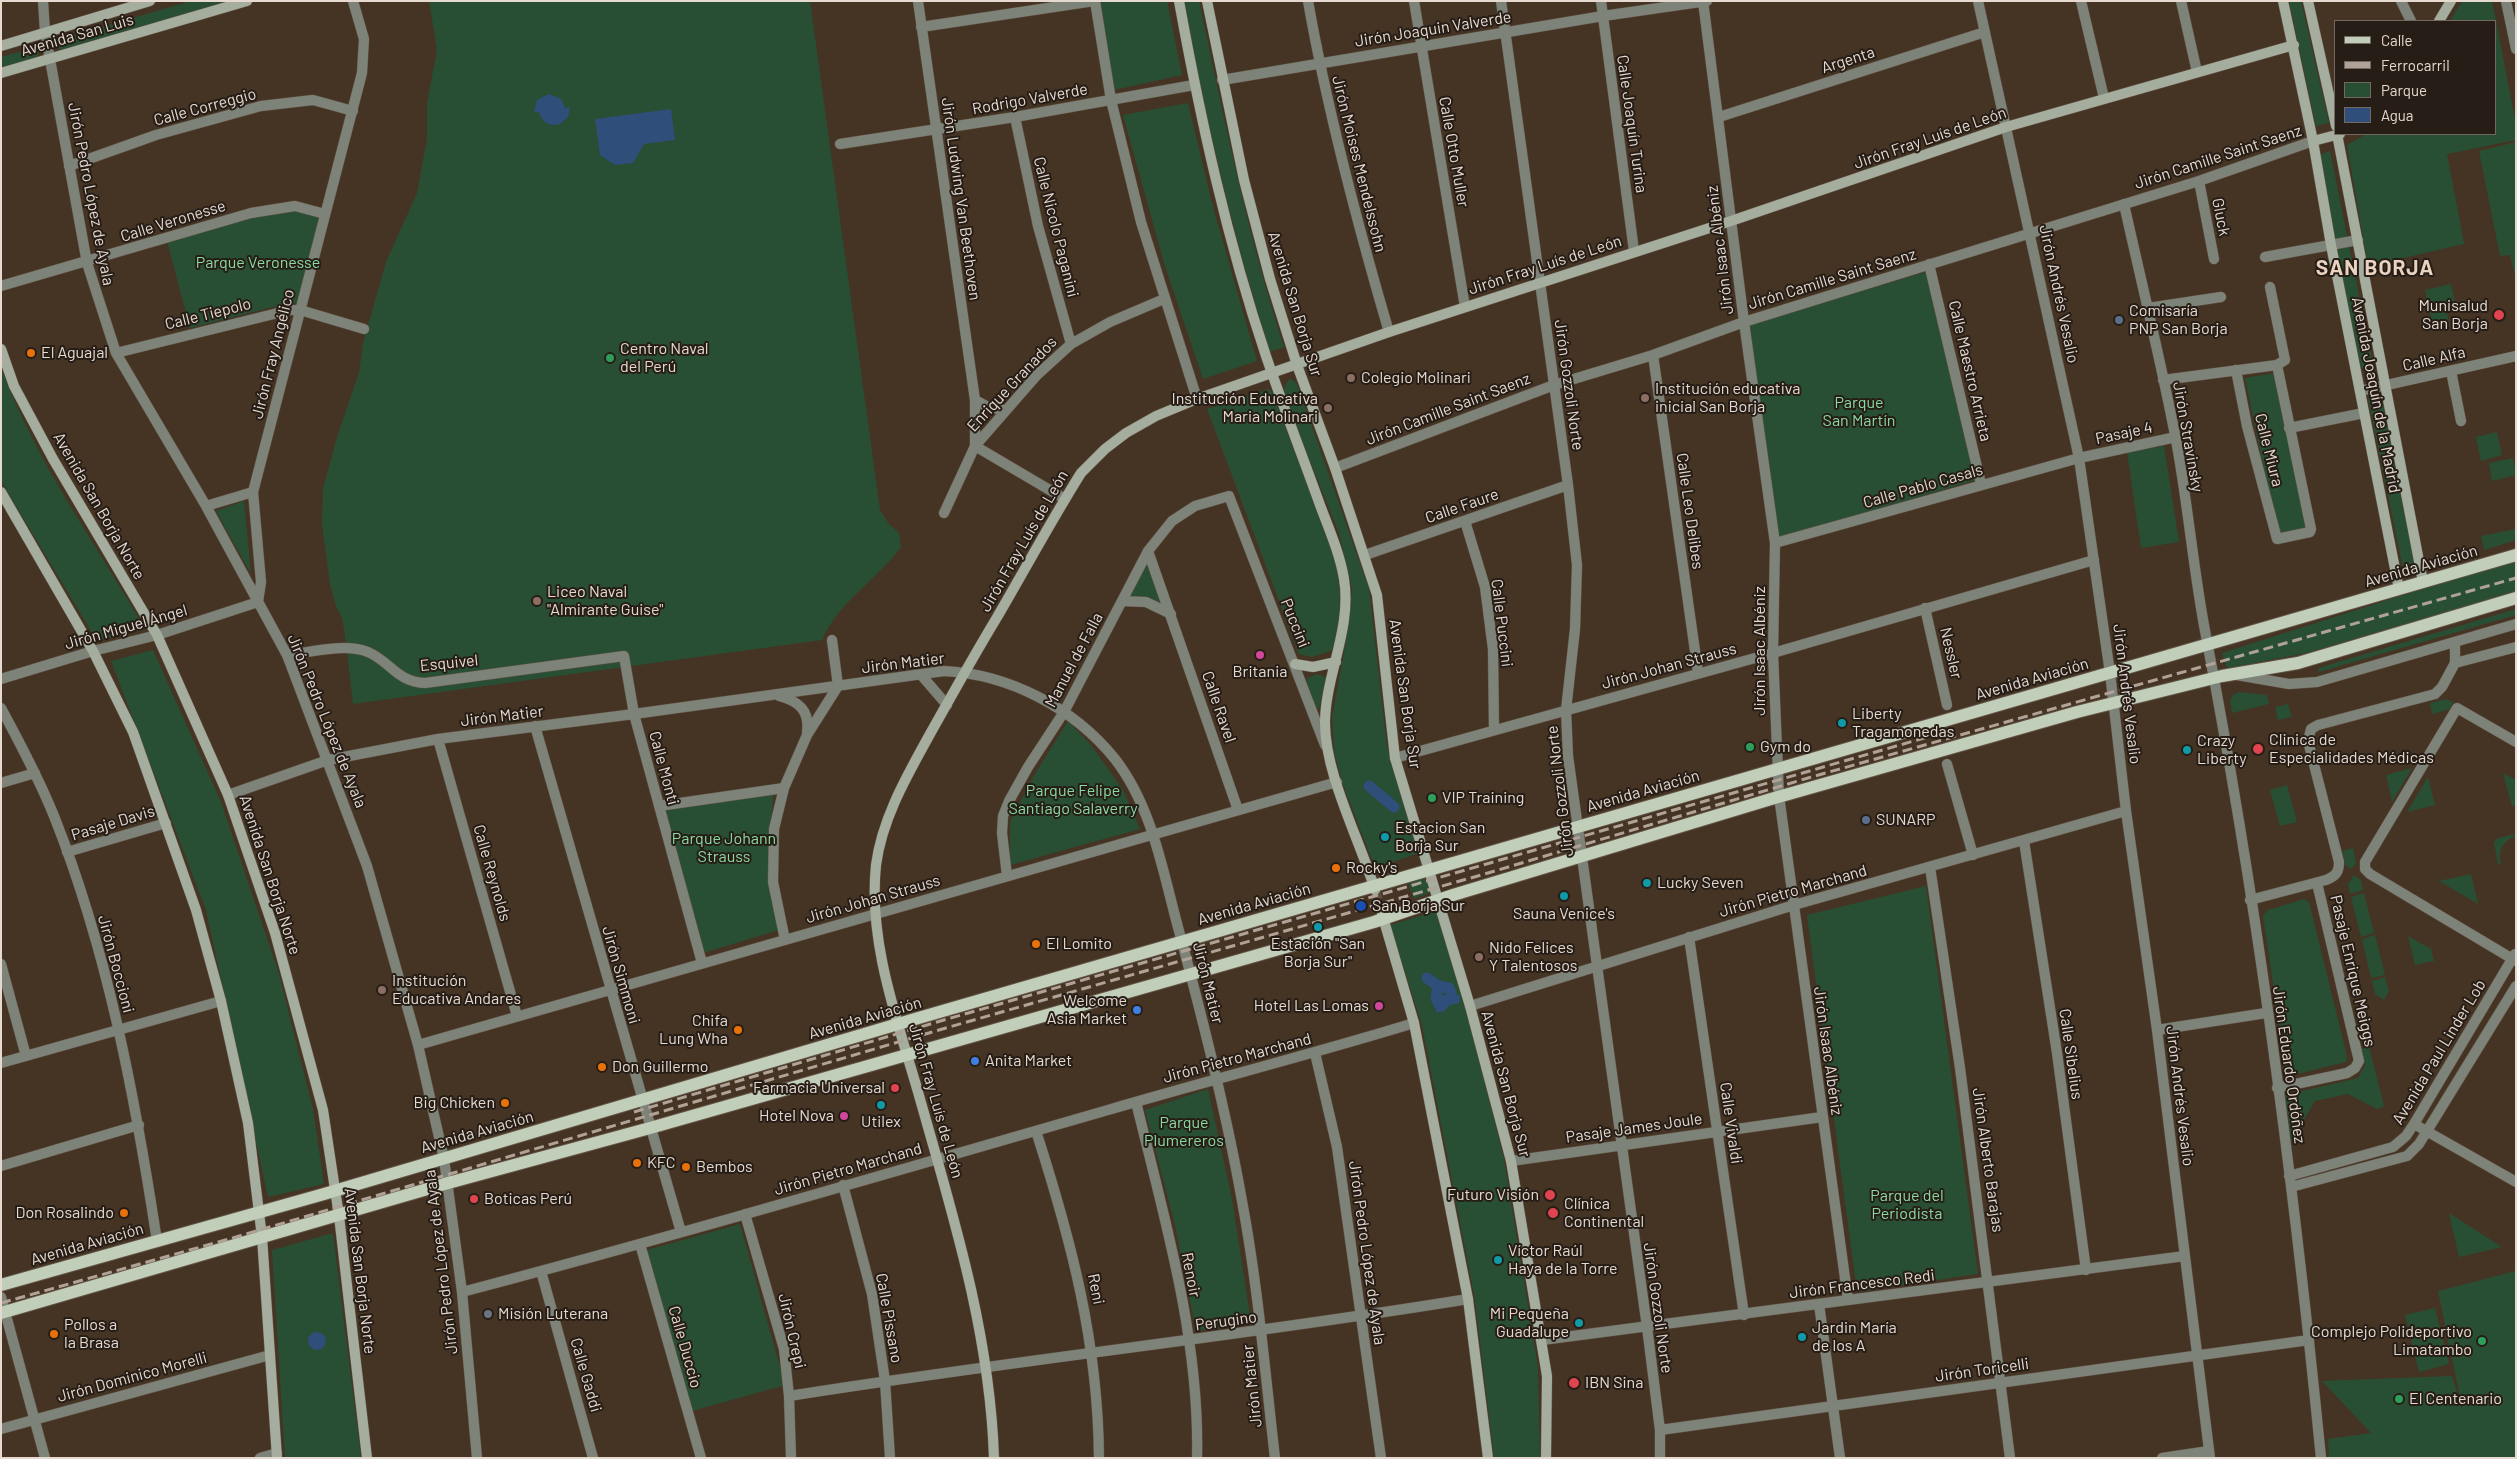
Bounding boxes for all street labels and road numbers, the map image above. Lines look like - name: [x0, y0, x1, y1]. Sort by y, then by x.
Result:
- street label: Jirón Joaquin Valverde: [1353, 7, 1513, 51]
- street label: Avenida San Luis: [18, 10, 136, 60]
- street label: Argenta: [1819, 42, 1877, 78]
- street label: Calle Joaquín Turina: [1613, 54, 1651, 194]
- street label: Jirón Moises Mendelssohn: [1328, 74, 1390, 254]
- street label: Rodrigo Valverde: [971, 79, 1089, 119]
- street label: Calle Correggio: [152, 84, 258, 130]
- street label: Calle Otto Muller: [1435, 95, 1473, 209]
- street label: Jirón Ludwing Van Beethoven: [937, 96, 985, 302]
- street label: Jirón Pedro López de Ayala: [64, 101, 118, 287]
- street label: Jirón Fray Luís de León: [1851, 103, 2009, 173]
- street label: Jirón Camille Saint Saenz: [2132, 121, 2304, 193]
- street label: Calle Nicolo Paganini: [1029, 155, 1083, 299]
- street label: Jirón Isaac Albéniz: [1703, 185, 1737, 315]
- street label: Calle Veronesse: [118, 196, 228, 246]
- street label: Gluck: [2208, 196, 2234, 238]
- street label: Jirón Andrés Vesalio: [2035, 223, 2083, 365]
- street label: Avenida San Borja Sur: [1264, 229, 1326, 379]
- street label: Jirón Fray Luís de León: [1466, 231, 1624, 299]
- street label: Jirón Camille Saint Saenz: [1746, 244, 1918, 314]
- street label: Jirón Fray Angélico: [248, 287, 298, 421]
- street label: Calle Tiepolo: [163, 294, 253, 334]
- street label: Avenida Joaquín de la Madrid: [2348, 295, 2404, 495]
- street label: Calle Maestro Arrieta: [1944, 299, 1996, 443]
- street label: Jirón Gozzoli Norte: [1550, 319, 1588, 451]
- street label: Enrique Granados: [963, 332, 1061, 436]
- street label: Calle Alfa: [2401, 342, 2467, 376]
- street label: Jirón Camille Saint Saenz: [1363, 369, 1533, 449]
- street label: Jirón Stravinsky: [2169, 380, 2207, 494]
- street label: Calle Miura: [2251, 411, 2287, 489]
- street label: Pasaje 4: [2094, 418, 2154, 448]
- street label: Avenida San Borja Norte: [49, 429, 149, 583]
- street label: Calle Leo Delibes: [1672, 452, 1708, 570]
- street label: Calle Pablo Casals: [1861, 460, 1985, 512]
- street label: Jirón Fray Luís de León: [976, 467, 1072, 615]
- street label: Calle Faure: [1423, 484, 1501, 528]
- street label: Avenida Aviación: [2362, 541, 2480, 591]
- street label: Calle Puccini: [1487, 578, 1517, 668]
- street label: Jirón Isaac Albéniz: [1750, 586, 1770, 716]
- street label: Puccini: [1276, 596, 1314, 650]
- street label: Jirón Miguel Ángel: [62, 600, 190, 654]
- street label: Manuel de Falla: [1041, 609, 1107, 711]
- street label: Avenida San Borja Sur: [1385, 618, 1425, 770]
- street label: Jirón Andrés Vesalio: [2109, 623, 2145, 765]
- street label: Nessler: [1936, 625, 1966, 681]
- street label: Jirón Pedro López de Ayala: [283, 631, 371, 811]
- street label: Jirón Johan Strauss: [1599, 639, 1739, 693]
- street label: Jirón Matier: [861, 648, 945, 678]
- street label: Esquivel: [419, 650, 479, 676]
- street label: Avenida Aviación: [1973, 654, 2091, 704]
- street label: Calle Ravel: [1198, 669, 1240, 745]
- street label: Jirón Matier: [460, 701, 544, 731]
- street label: Jirón Gozzoli Norte: [1542, 725, 1578, 857]
- street label: Calle Monti: [645, 729, 683, 807]
- street label: Avenida Aviación: [1584, 766, 1702, 816]
- street label: Avenida San Borja Norte: [235, 793, 305, 957]
- street label: Pasaje Davis: [69, 801, 157, 845]
- street label: Calle Reynolds: [469, 822, 515, 924]
- street label: Jirón Pietro Marchand: [1717, 861, 1869, 921]
- street label: Jirón Johan Strauss: [804, 871, 942, 927]
- street label: Avenida Aviación: [1195, 879, 1313, 929]
- street label: Pasaje Enrique Meiggs: [2326, 893, 2380, 1049]
- street label: Jirón Boccioni: [94, 913, 138, 1015]
- street label: Jirón Simmoni: [598, 924, 644, 1026]
- street label: Jirón Matier: [1189, 940, 1227, 1026]
- street label: Avenida Paul Linder Lob: [2388, 976, 2490, 1128]
- street label: Jirón Eduardo Ordóñez: [2268, 985, 2310, 1145]
- street label: Jirón Isaac Albéniz: [1809, 986, 1847, 1116]
- street label: Avenida Aviación: [806, 993, 924, 1043]
- street label: Calle Sibelius: [2055, 1007, 2087, 1101]
- street label: Avenida San Borja Sur: [1477, 1009, 1535, 1159]
- street label: Jirón Fray Luís de León: [905, 1021, 967, 1181]
- street label: Jirón Andrés Vesalio: [2162, 1025, 2198, 1167]
- street label: Jirón Pietro Marchand: [1161, 1029, 1313, 1087]
- street label: Calle Vivaldi: [1716, 1081, 1746, 1165]
- street label: Jirón Alberto Barajas: [1968, 1087, 2008, 1233]
- street label: Avenida Aviación: [418, 1107, 536, 1157]
- street label: Pasaje James Joule: [1565, 1109, 1703, 1147]
- street label: Jirón Pietro Marchand: [772, 1139, 924, 1199]
- street label: Jirón Pedro López de Ayala: [1345, 1160, 1389, 1346]
- street label: Jirón Pedro López de Ayala: [420, 1169, 462, 1355]
- street label: Avenida San Borja Norte: [340, 1187, 380, 1355]
- street label: Avenida Aviación: [28, 1219, 146, 1269]
- street label: Jirón Gozzoli Norte: [1639, 1242, 1677, 1374]
- street label: Renoir: [1177, 1251, 1205, 1299]
- street label: Jirón Francesco Redi: [1788, 1266, 1936, 1302]
- street label: Calle Pissano: [872, 1272, 906, 1364]
- street label: Reni: [1084, 1272, 1108, 1306]
- street label: Jirón Crepi: [774, 1292, 810, 1370]
- street label: Calle Duccio: [664, 1304, 706, 1390]
- street label: Perugino: [1194, 1307, 1258, 1335]
- street label: Calle Gaddi: [566, 1336, 606, 1414]
- street label: Jirón Matier: [1238, 1344, 1266, 1428]
- street label: Jirón Dominico Morelli: [55, 1348, 209, 1406]
- street label: Jirón Toricelli: [1934, 1354, 2030, 1386]

